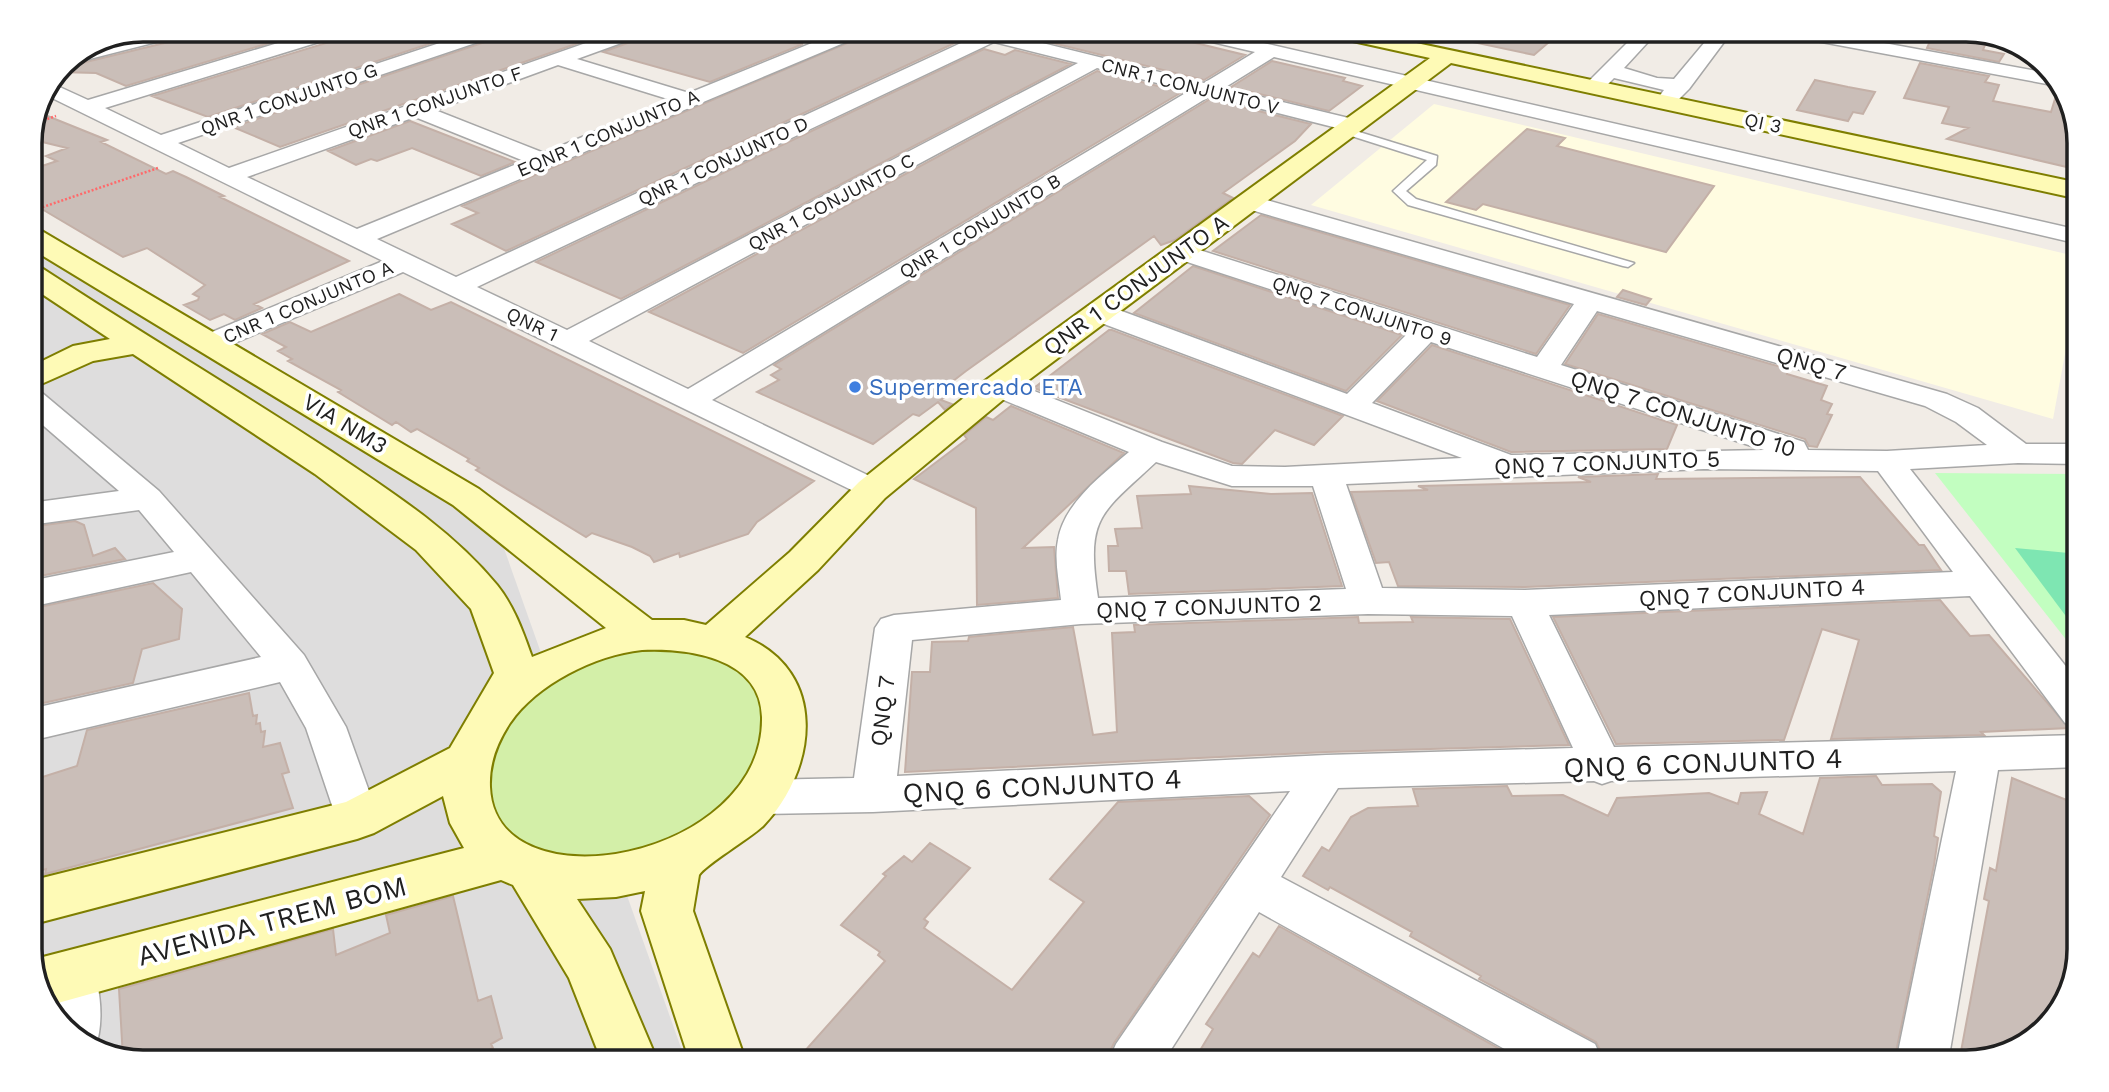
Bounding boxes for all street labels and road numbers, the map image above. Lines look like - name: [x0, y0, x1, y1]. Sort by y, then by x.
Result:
- street label: CNR 1 CONJUNTO V: [1099, 53, 1281, 119]
- street label: QNR 1 CONJUNTO G: [197, 58, 381, 140]
- street label: QNR 1 CONJUNTO F: [345, 61, 525, 143]
- street label: EQNR 1 CONJUNTO A: [514, 84, 703, 182]
- street label: QI 3: [1742, 108, 1784, 138]
- street label: QNR 1 CONJUNTO D: [634, 111, 812, 211]
- street label: QNR 1 CONJUNTO C: [744, 148, 918, 256]
- street label: QNR 1 CONJUNTO B: [895, 169, 1065, 283]
- street label: QNR 1 CONJUNTO A: [1038, 209, 1234, 361]
- street label: CNR 1 CONJUNTO A: [220, 256, 397, 348]
- street label: QNQ 7 CONJUNTO 9: [1269, 271, 1455, 351]
- street label: QNR 1: [503, 302, 561, 346]
- street label: QNQ 7: [1773, 341, 1849, 387]
- street label: QNQ 7 CONJUNTO 10: [1567, 365, 1799, 463]
- street label: VIA NM3: [298, 388, 392, 460]
- street label: QNQ 7 CONJUNTO 5: [1494, 446, 1720, 480]
- street label: QNQ 7 CONJUNTO 4: [1638, 574, 1866, 612]
- street label: QNQ 7 CONJUNTO 2: [1096, 590, 1322, 624]
- street label: QNQ 7: [865, 674, 901, 748]
- street label: QNQ 6 CONJUNTO 4: [1563, 742, 1843, 784]
- street label: QNQ 6 CONJUNTO 4: [902, 762, 1182, 810]
- street label: AVENIDA TREM BOM: [134, 869, 410, 973]

